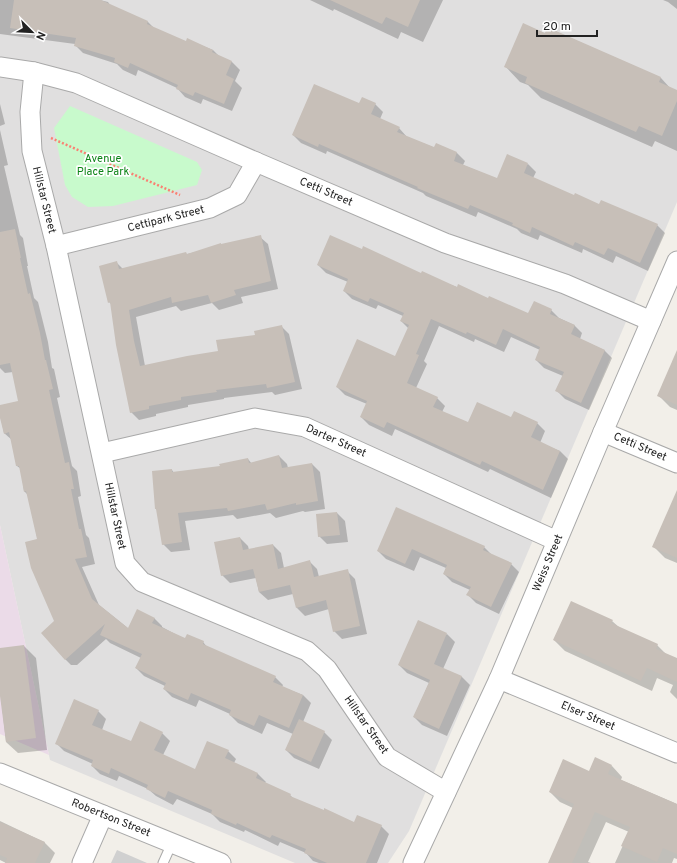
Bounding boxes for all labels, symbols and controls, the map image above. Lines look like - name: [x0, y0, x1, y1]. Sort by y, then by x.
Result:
- north arrow: [12, 12, 52, 52]
- scale bar: [537, 12, 597, 38]
- text: 20 m: [543, 19, 571, 35]
- text: N: [32, 29, 48, 42]
- park label: Avenue Place Park: [77, 152, 129, 179]
- street label: Hillstar Street: [29, 165, 59, 235]
- street label: Cetti Street: [297, 175, 355, 209]
- street label: Cettipark Street: [126, 203, 206, 235]
- street label: Darter Street: [304, 421, 368, 461]
- street label: Cetti Street: [611, 430, 669, 464]
- street label: Hillstar Street: [101, 481, 129, 551]
- street label: Weiss Street: [530, 532, 566, 594]
- street label: Hillstar Street: [341, 693, 391, 757]
- street label: Elser Street: [559, 698, 617, 734]
- street label: Robertson Street: [69, 796, 153, 840]

